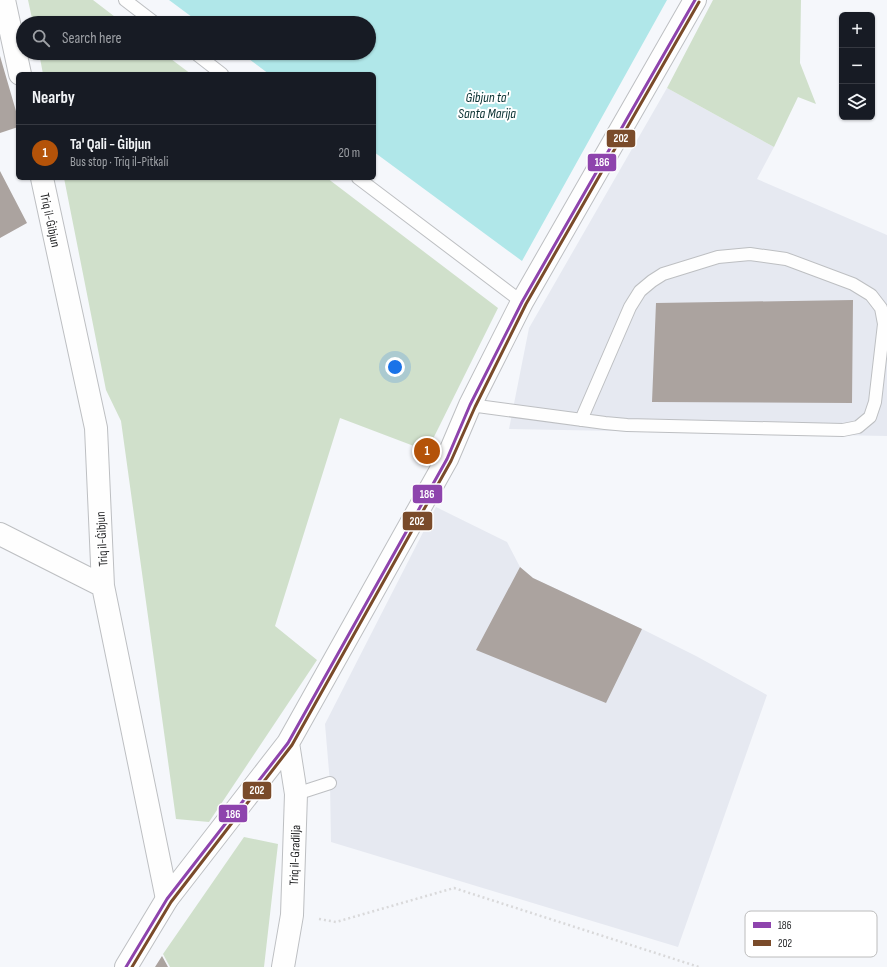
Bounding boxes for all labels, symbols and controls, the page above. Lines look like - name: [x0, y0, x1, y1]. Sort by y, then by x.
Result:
- map controls: [839, 12, 875, 120]
- button: +: [839, 12, 875, 48]
- search box: [16, 16, 376, 60]
- icon: search: [30, 27, 52, 49]
- text: Search here: [62, 29, 122, 48]
- button: −: [839, 48, 875, 84]
- button: layers: [839, 84, 875, 120]
- text: Nearby: [32, 88, 75, 108]
- water label: Ġibjun ta' Santa Marija: [458, 89, 516, 122]
- line badge: 202: [606, 129, 636, 148]
- text: 202: [614, 132, 629, 145]
- text: Ta' Qali - Ġibjun: [70, 135, 151, 154]
- text: 1: [42, 145, 48, 161]
- text: 20 m: [338, 145, 360, 161]
- line badge: 186: [587, 153, 617, 172]
- text: Bus stop · Triq il-Pitkali: [70, 154, 169, 170]
- text: 186: [595, 156, 609, 169]
- street label: Triq il-Ġibjun: [36, 191, 65, 249]
- your location: [385, 357, 405, 377]
- pin: 1: [414, 436, 440, 466]
- line badge: 186: [412, 484, 443, 504]
- text: 186: [420, 488, 434, 501]
- street label: Triq il-Ġibjun: [92, 511, 111, 567]
- line badge: 202: [402, 511, 433, 531]
- text: 202: [410, 515, 425, 528]
- line badge: 202: [242, 781, 272, 800]
- text: 202: [250, 784, 265, 797]
- line badge: 186: [218, 804, 248, 823]
- text: 186: [226, 808, 240, 821]
- street label: Triq il-Gradilja: [286, 825, 304, 886]
- legend: [745, 911, 877, 957]
- text: 186: [778, 919, 792, 932]
- text: 202: [778, 937, 792, 950]

